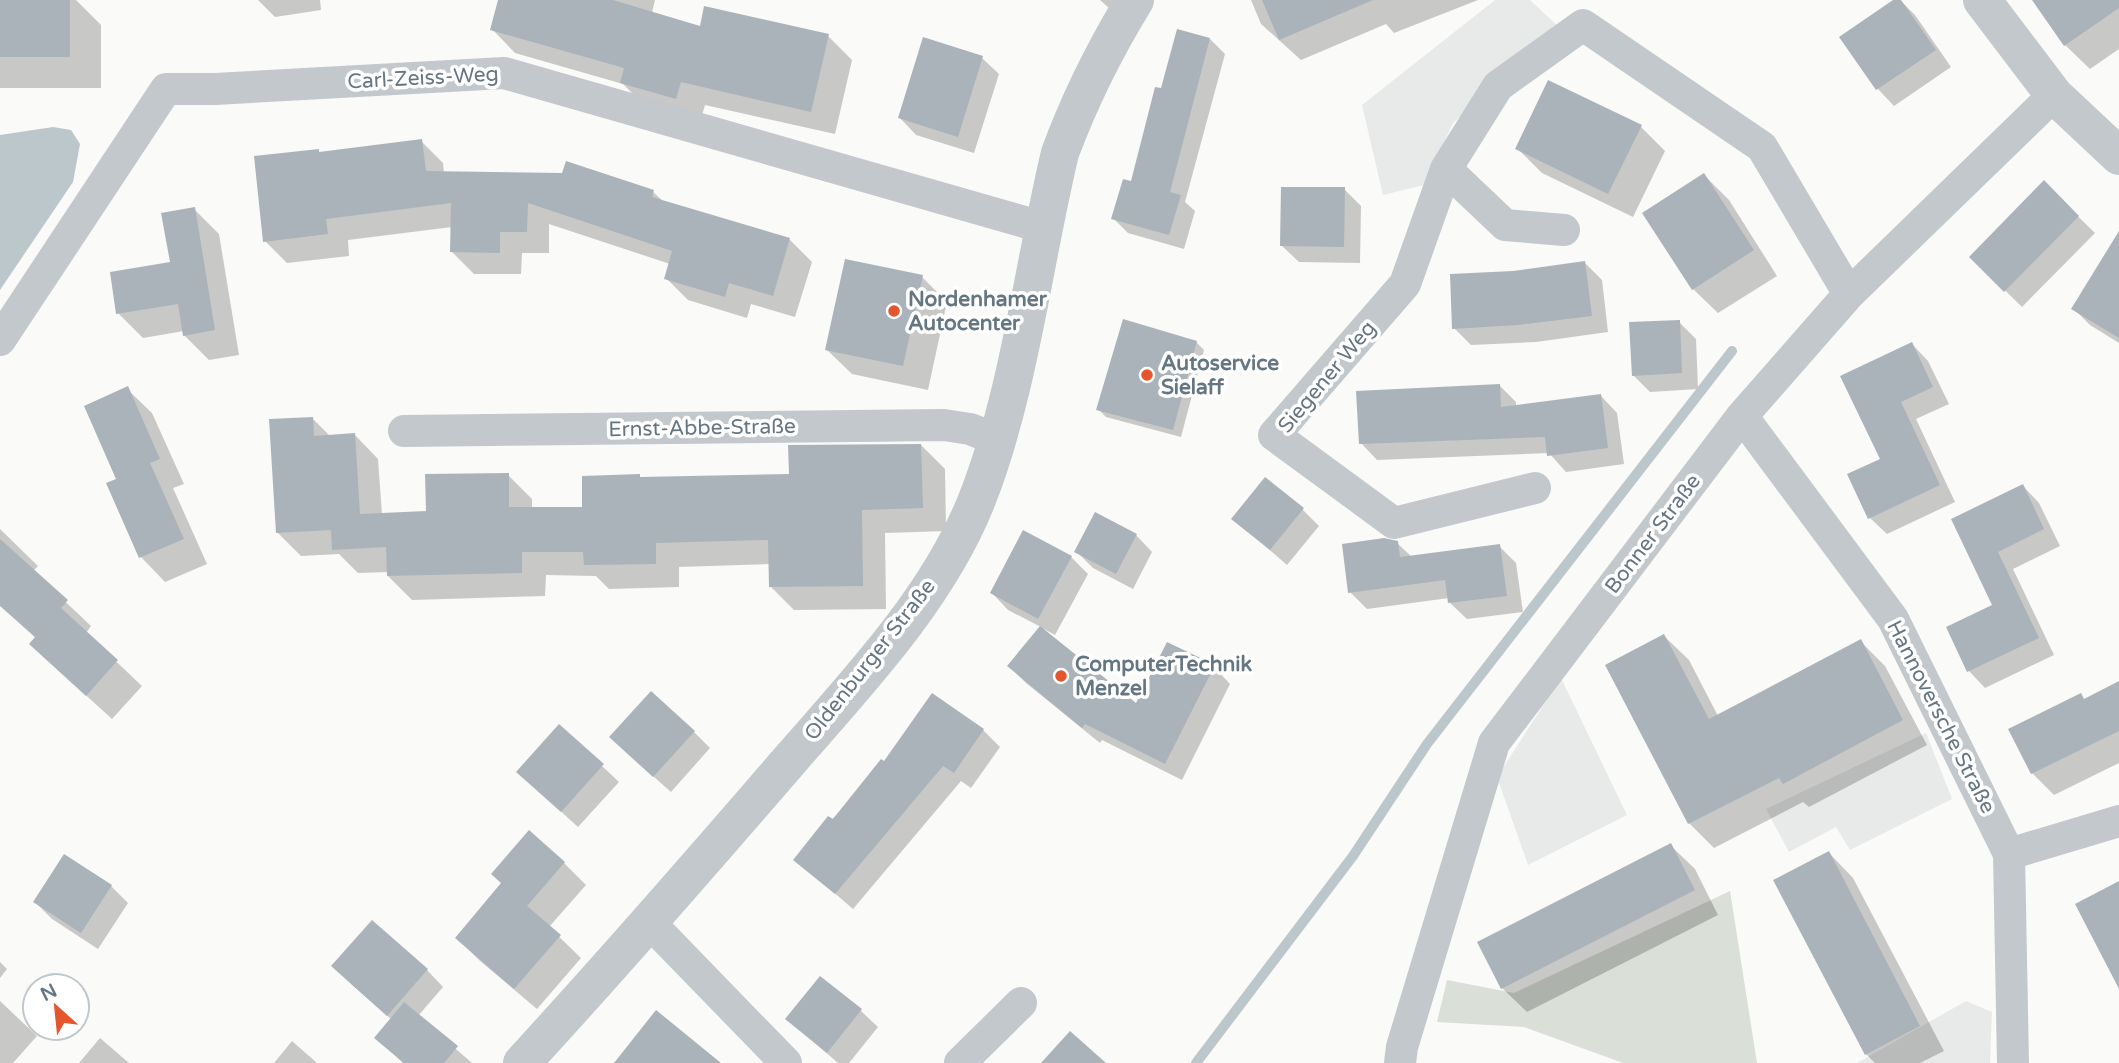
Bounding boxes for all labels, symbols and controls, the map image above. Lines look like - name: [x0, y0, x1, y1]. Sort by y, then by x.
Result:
- street label: Carl-Zeiss-Weg: [347, 62, 499, 94]
- place label: Nordenhamer Autocenter: [908, 287, 1048, 336]
- marker: Nordenhamer Autocenter: [886, 303, 902, 319]
- street label: Siegener Weg: [1273, 316, 1381, 438]
- place label: Autoservice Sielaff: [1161, 351, 1279, 400]
- marker: Autoservice Sielaff: [1139, 367, 1155, 383]
- street label: Ernst-Abbe-Straße: [608, 414, 796, 442]
- street label: Bonner Straße: [1600, 469, 1706, 599]
- street label: Oldenburger Straße: [799, 574, 941, 745]
- street label: Hannoversche Straße: [1881, 616, 2001, 818]
- place label: ComputerTechnik Menzel: [1075, 652, 1252, 701]
- marker: ComputerTechnik Menzel: [1053, 668, 1069, 684]
- north arrow: [21, 972, 91, 1042]
- text: N: [37, 979, 61, 1006]

